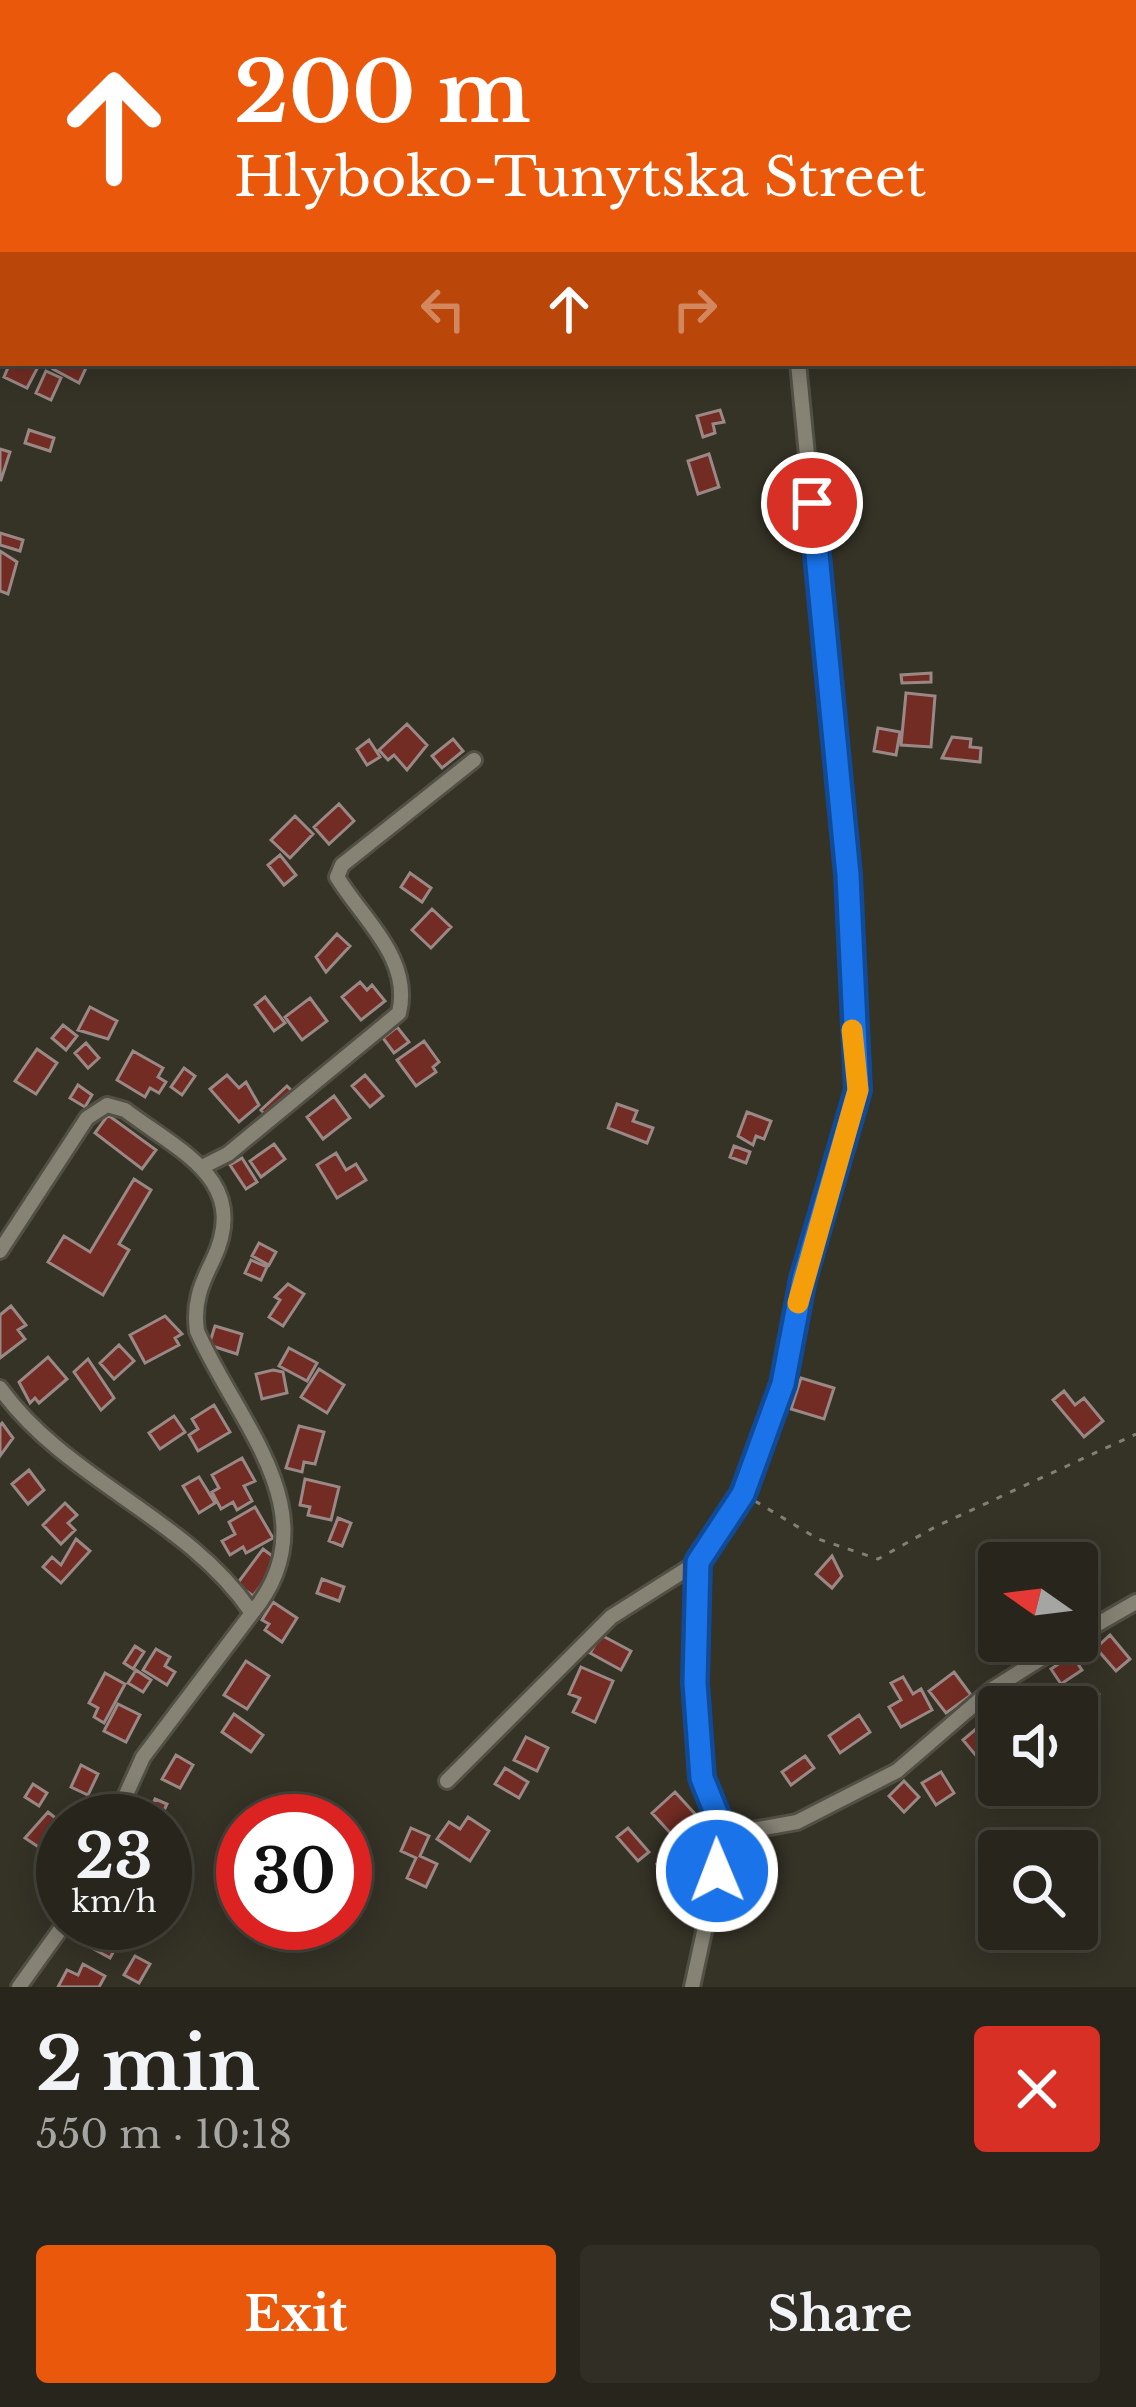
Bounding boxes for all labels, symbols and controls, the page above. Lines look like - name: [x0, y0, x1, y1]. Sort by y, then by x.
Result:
- text: 200 m: [234, 41, 531, 145]
- icon: ahead: [36, 48, 192, 204]
- text: Hlyboko-Tunytska Street: [234, 144, 926, 211]
- icon: left: [410, 276, 476, 342]
- icon: ahead: [536, 276, 602, 342]
- icon: right: [662, 276, 728, 342]
- pin: [761, 452, 863, 554]
- icon: arrive: [779, 470, 845, 536]
- north arrow: [978, 1542, 1098, 1662]
- map controls: [978, 1542, 1098, 1950]
- button: sound: [978, 1686, 1098, 1806]
- speed limit sign: 30: [216, 1794, 372, 1950]
- position arrow: [654, 1808, 780, 1934]
- text: 23: [75, 1820, 153, 1894]
- button: search: [978, 1830, 1098, 1950]
- text: km/h: [71, 1883, 157, 1920]
- text: 2 min: [36, 2020, 260, 2109]
- button: close: [974, 2026, 1100, 2152]
- text: 550 m · 10:18: [36, 2110, 292, 2159]
- button: Exit: [36, 2245, 556, 2383]
- button: Share: [580, 2245, 1100, 2383]

